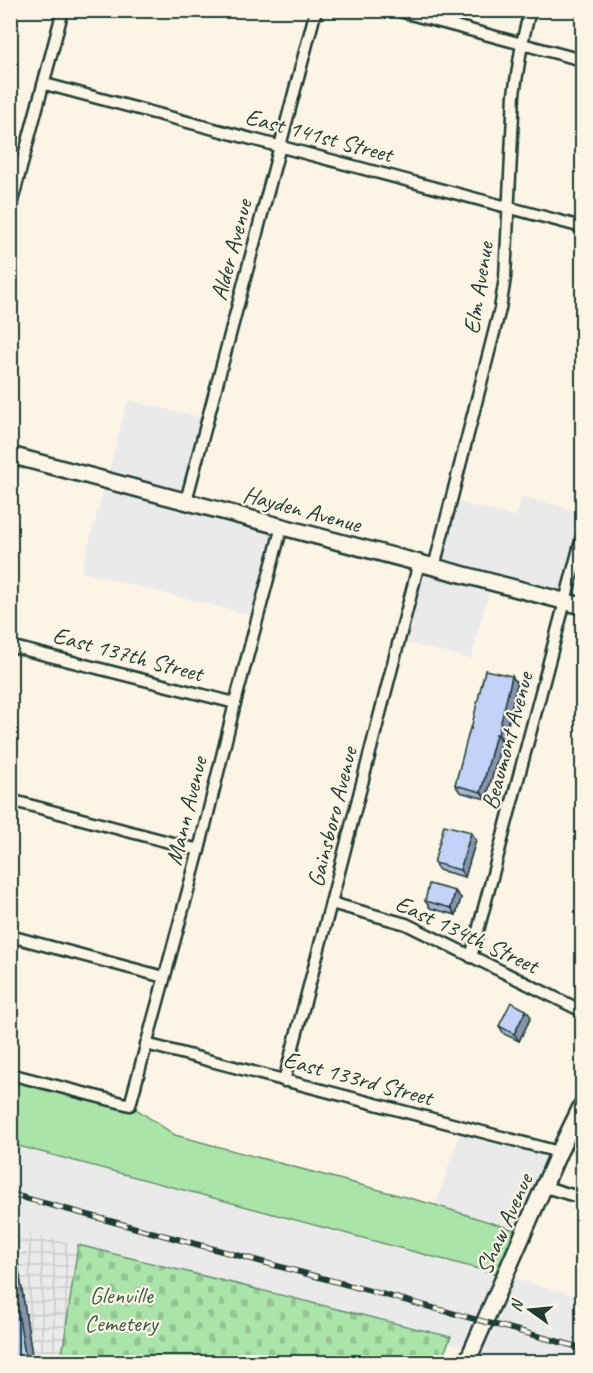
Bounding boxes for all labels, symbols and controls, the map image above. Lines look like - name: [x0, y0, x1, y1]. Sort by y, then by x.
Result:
- street label: East 141st Street: [242, 101, 398, 170]
- street label: Alder Avenue: [203, 194, 259, 304]
- street label: Elm Avenue: [456, 238, 500, 336]
- street label: Hayden Avenue: [240, 479, 366, 540]
- street label: East 137th Street: [50, 620, 208, 689]
- street label: Beaumont Avenue: [474, 667, 540, 813]
- street label: Gainsboro Avenue: [300, 742, 364, 890]
- street label: Mann Avenue: [158, 752, 214, 868]
- street label: East 134th Street: [391, 888, 545, 981]
- street label: East 133rd Street: [280, 1044, 438, 1113]
- street label: Shaw Avenue: [468, 1167, 540, 1279]
- park label: Glenville Cemetery: [85, 1280, 159, 1338]
- north arrow: [500, 1280, 560, 1340]
- text: N: [506, 1296, 528, 1314]

